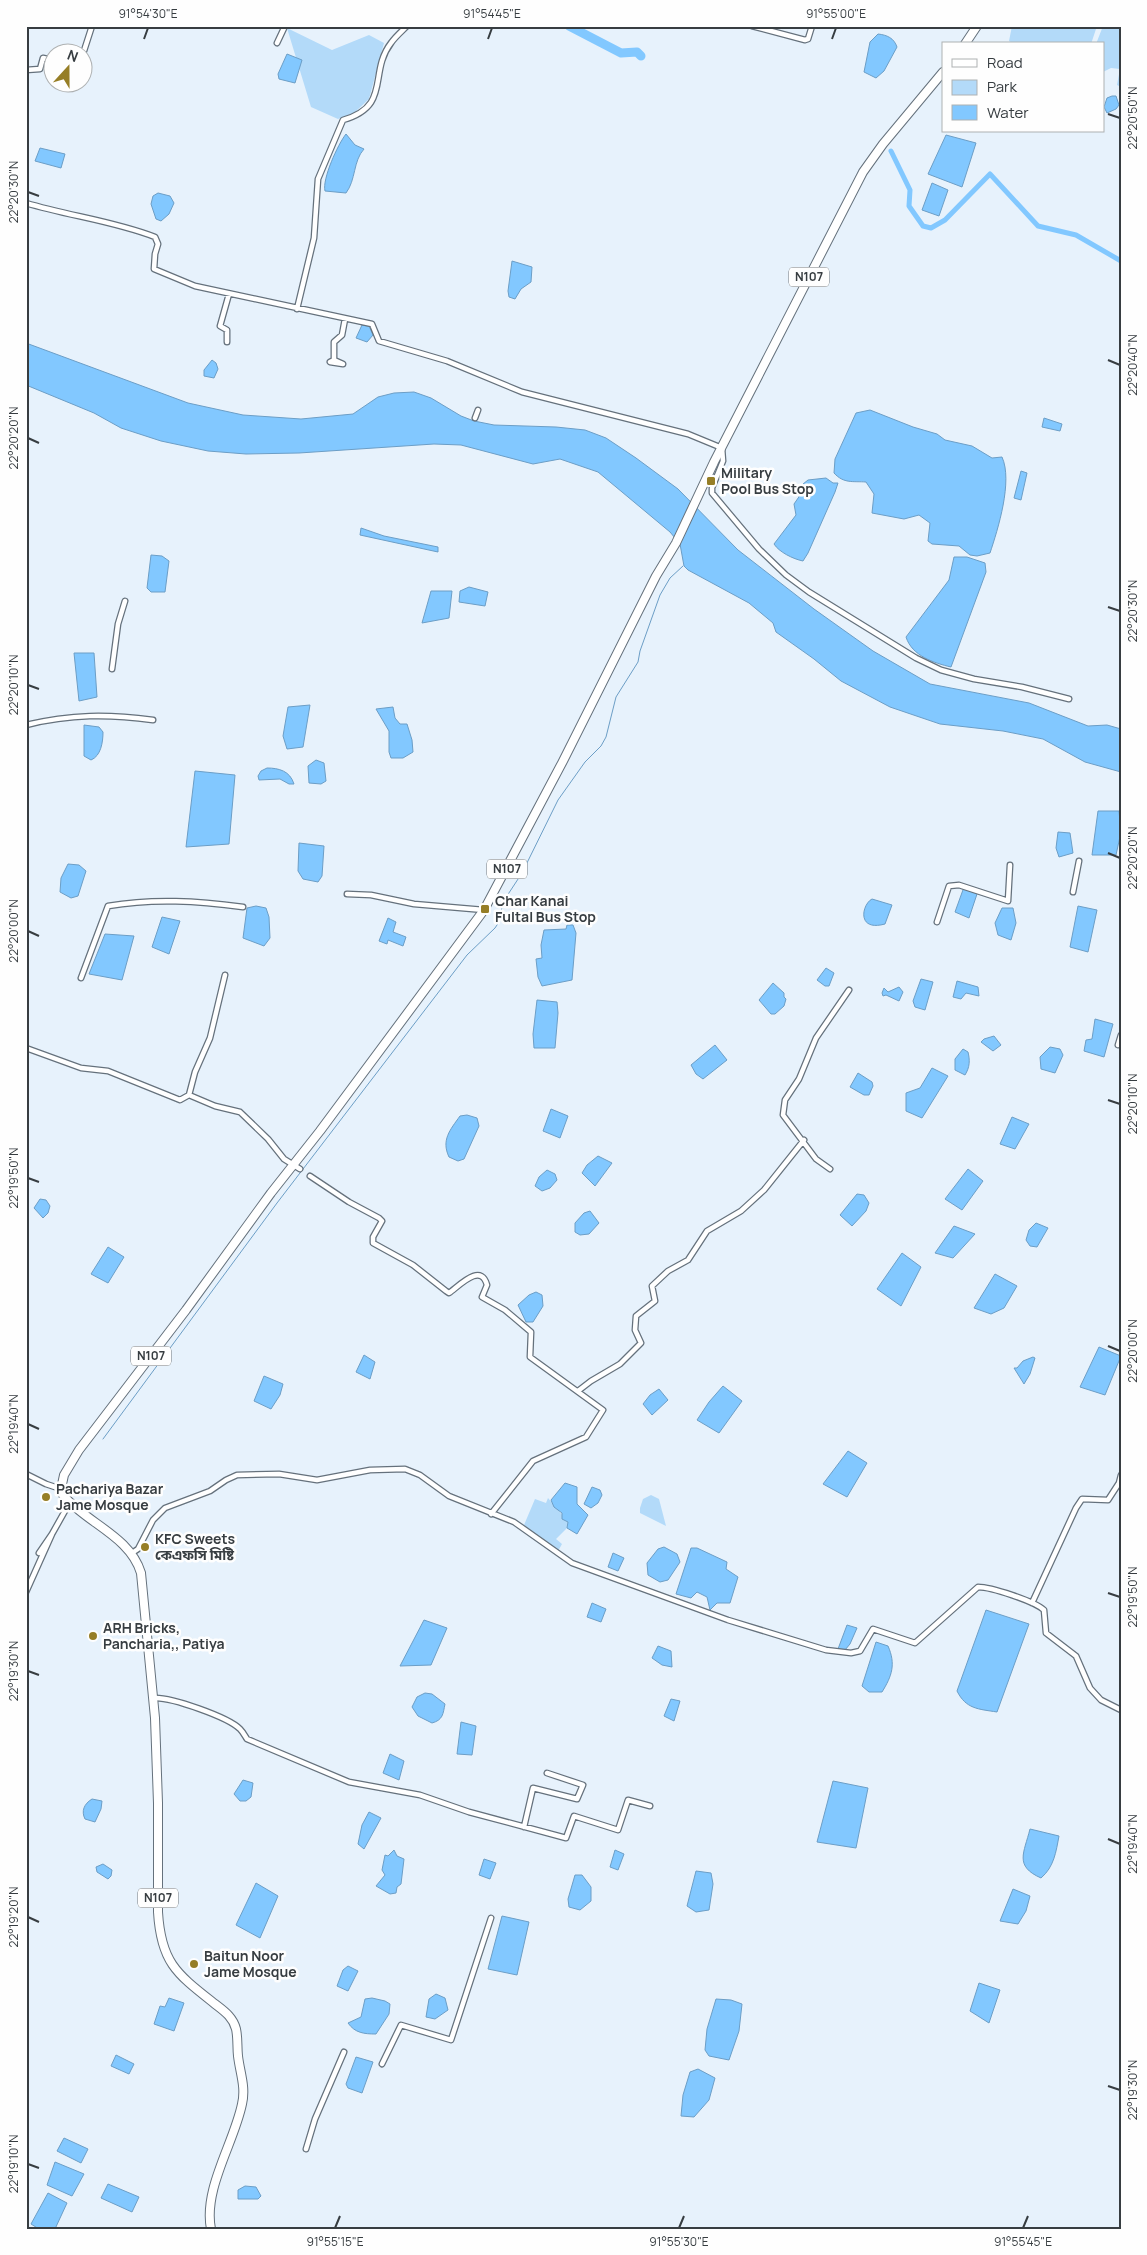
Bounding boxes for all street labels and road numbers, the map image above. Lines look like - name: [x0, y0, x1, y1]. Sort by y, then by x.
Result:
- road number: N107: [789, 268, 829, 286]
- road number: N107: [487, 860, 527, 879]
- road number: N107: [131, 1346, 171, 1365]
- road number: N107: [138, 1889, 178, 1908]

